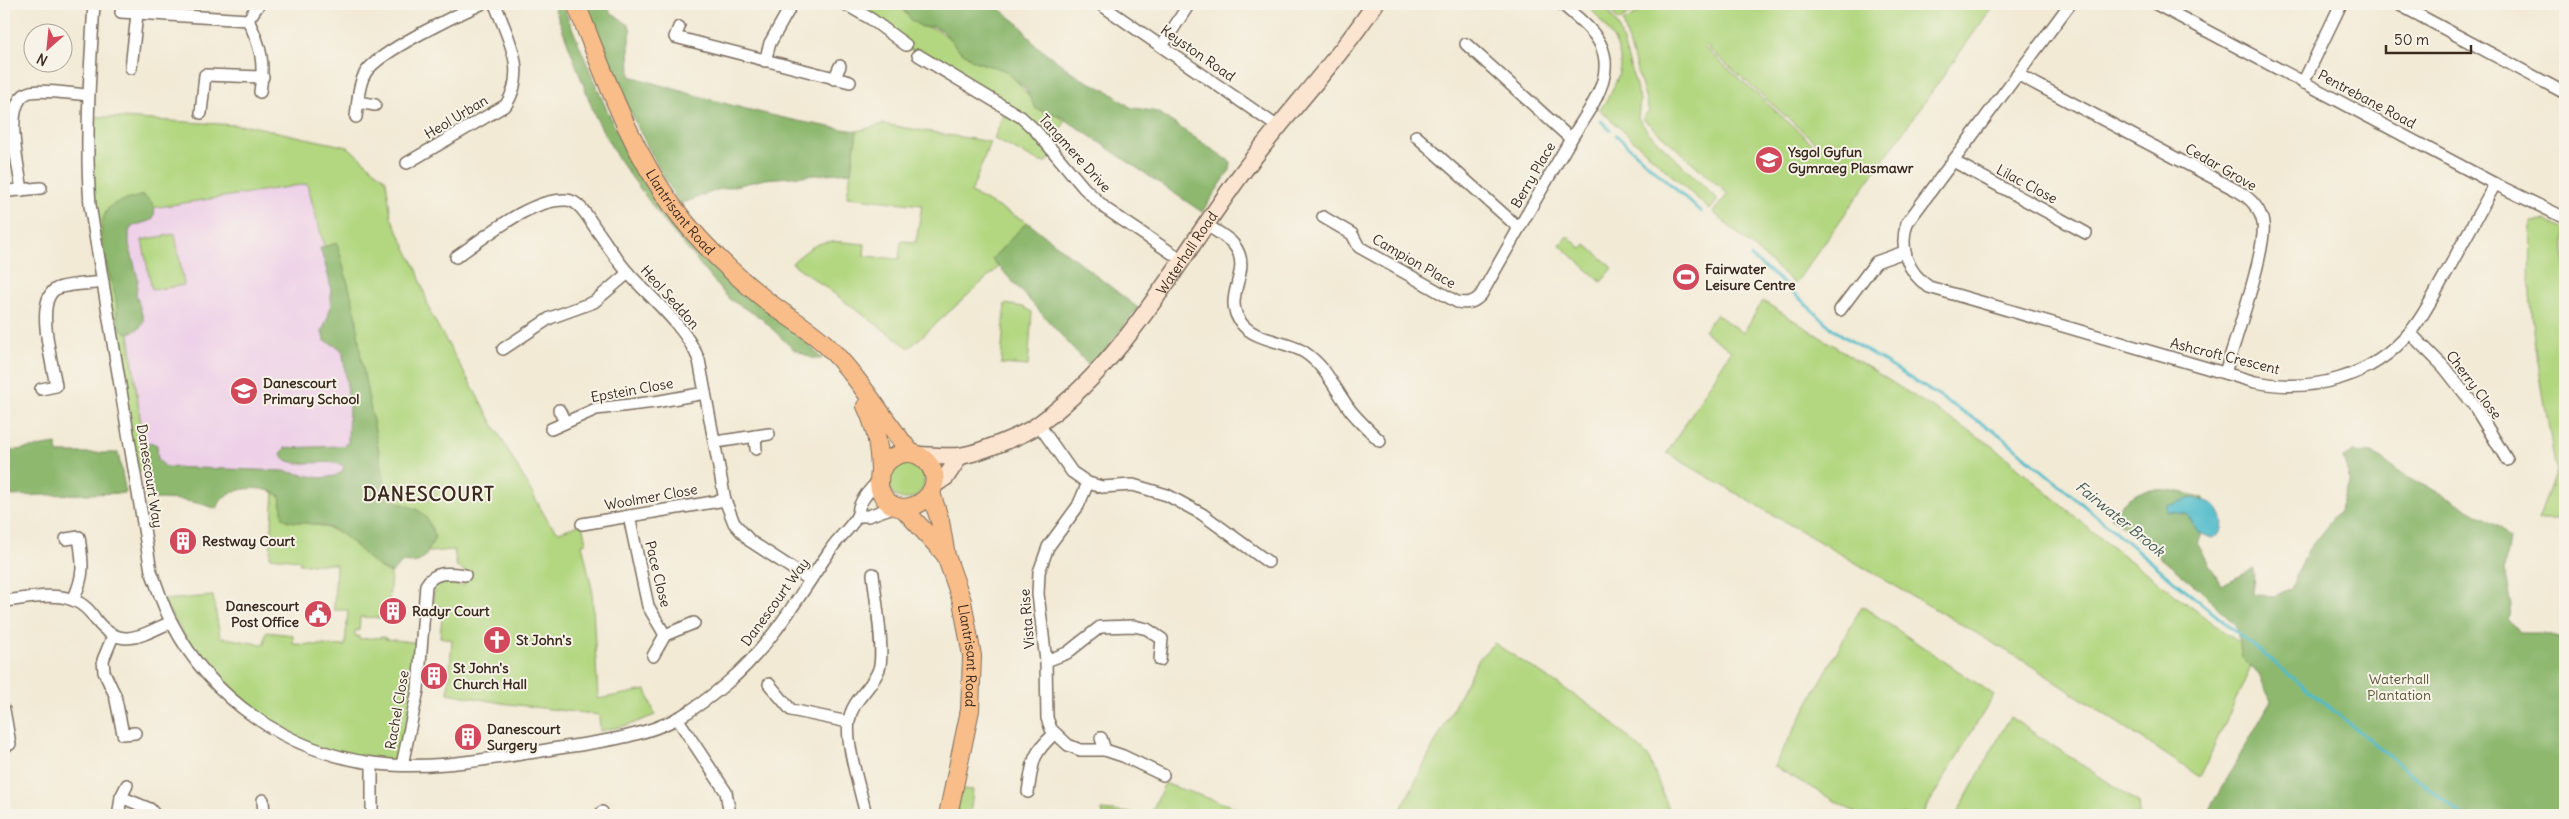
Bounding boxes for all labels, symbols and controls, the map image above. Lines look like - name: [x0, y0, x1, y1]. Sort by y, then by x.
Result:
- street label: Keyston Road: [1157, 21, 1239, 85]
- north arrow: [22, 22, 72, 72]
- scale bar: [2386, 22, 2472, 54]
- text: 50 m: [2394, 30, 2429, 49]
- text: N: [34, 49, 50, 70]
- street label: Pentrebane Road: [2315, 66, 2419, 132]
- street label: Heol Urban: [421, 91, 491, 143]
- street label: Tangmere Drive: [1035, 110, 1115, 196]
- street label: Berry Place: [1507, 139, 1559, 211]
- street label: Cedar Grove: [2182, 139, 2260, 195]
- place label: Ysgol Gyfun Gymraeg Plasmawr: [1787, 143, 1914, 177]
- school or university icon: Ysgol Gyfun Gymraeg Plasmawr: [1754, 145, 1784, 175]
- street label: Lilac Close: [1993, 160, 2061, 208]
- street label: Llantrisant Road: [642, 166, 719, 259]
- street label: Waterhall Road: [1152, 208, 1221, 298]
- street label: Campion Place: [1369, 230, 1459, 292]
- place label: Fairwater Leisure Centre: [1705, 260, 1796, 294]
- street label: Heol Seddon: [637, 261, 703, 333]
- sports icon: Fairwater Leisure Centre: [1671, 262, 1701, 292]
- street label: Ashcroft Crescent: [2168, 334, 2282, 378]
- street label: Cherry Close: [2442, 347, 2506, 423]
- place label: Danescourt Primary School: [263, 374, 359, 408]
- street label: Epstein Close: [589, 374, 675, 406]
- school or university icon: Danescourt Primary School: [229, 376, 259, 406]
- street label: Danescourt Way: [133, 423, 167, 529]
- water label: Fairwater Brook: [2072, 477, 2170, 561]
- street label: Woolmer Close: [603, 480, 699, 514]
- district label: DANESCOURT: [363, 482, 495, 506]
- building icon: Restway Court: [168, 526, 198, 556]
- place label: Restway Court: [202, 532, 295, 550]
- street label: Pace Close: [641, 539, 675, 609]
- street label: Danescourt Way: [737, 554, 813, 650]
- street label: Vista Rise: [1015, 588, 1039, 650]
- building icon: Radyr Court: [378, 596, 408, 626]
- place label: Danescourt Post Office: [226, 597, 299, 631]
- public building icon: Danescourt Post Office: [303, 599, 333, 629]
- place label: Radyr Court: [412, 602, 490, 620]
- street label: Llantrisant Road: [954, 603, 981, 708]
- church icon: St John's: [482, 625, 512, 655]
- place label: St John's: [516, 631, 572, 649]
- place label: St John's Church Hall: [453, 659, 527, 693]
- building icon: St John's Church Hall: [419, 661, 449, 691]
- street label: Rachel Close: [381, 669, 413, 751]
- park label: Waterhall Plantation: [2367, 670, 2431, 704]
- place label: Danescourt Surgery: [487, 720, 561, 754]
- building icon: Danescourt Surgery: [453, 722, 483, 752]

